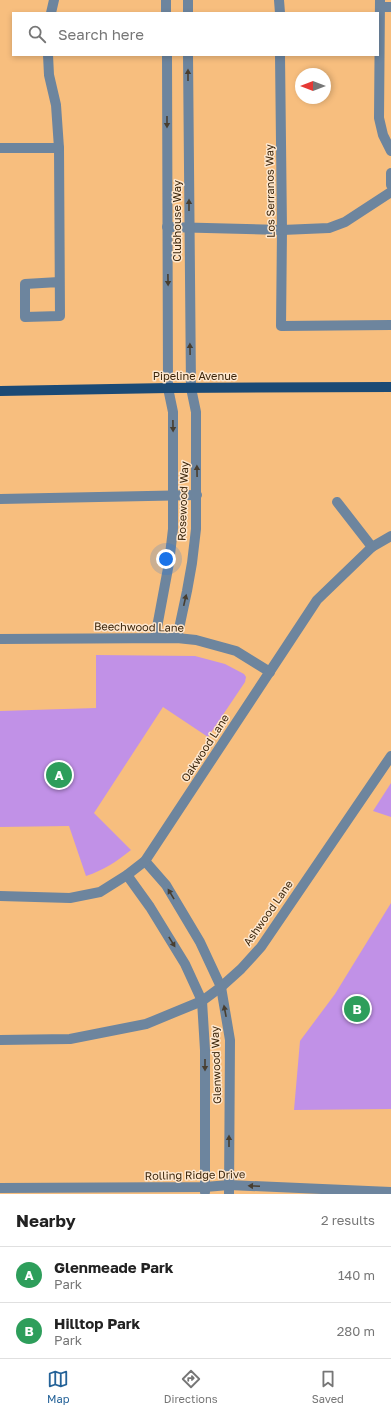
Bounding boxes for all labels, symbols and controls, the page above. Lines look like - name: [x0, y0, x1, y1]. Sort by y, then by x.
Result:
- search box: [12, 12, 379, 56]
- icon: search: [26, 23, 48, 45]
- text: Search here: [58, 25, 144, 43]
- one-way arrow: [185, 68, 191, 81]
- north arrow: [295, 68, 331, 104]
- one-way arrow: [164, 116, 170, 129]
- street label: Los Serranos Way: [262, 144, 277, 238]
- street label: Clubhouse Way: [170, 180, 183, 262]
- one-way arrow: [186, 198, 192, 211]
- one-way arrow: [165, 274, 171, 287]
- one-way arrow: [187, 342, 193, 355]
- street label: Pipeline Avenue: [153, 369, 237, 382]
- one-way arrow: [170, 420, 176, 433]
- street label: Rosewood Way: [175, 461, 190, 541]
- one-way arrow: [193, 465, 200, 477]
- your location: [156, 549, 176, 569]
- one-way arrow: [183, 594, 189, 606]
- street label: Beechwood Lane: [94, 619, 184, 634]
- street label: Oakwood Lane: [178, 712, 231, 784]
- pin: A: [46, 760, 72, 790]
- street label: Ashwood Lane: [240, 877, 295, 948]
- one-way arrow: [168, 888, 175, 900]
- one-way arrow: [168, 937, 176, 947]
- pin: B: [344, 994, 370, 1024]
- one-way arrow: [222, 1005, 228, 1017]
- street label: Glenwood Way: [208, 1026, 223, 1104]
- one-way arrow: [202, 1059, 208, 1072]
- one-way arrow: [226, 1134, 232, 1147]
- street label: Rolling Ridge Drive: [145, 1167, 245, 1182]
- one-way arrow: [248, 1183, 260, 1190]
- text: Nearby: [16, 1210, 76, 1231]
- text: 2 results: [321, 1212, 375, 1228]
- text: Glenmeade Park: [54, 1258, 173, 1276]
- text: A: [24, 1267, 34, 1283]
- text: 140 m: [338, 1267, 375, 1283]
- text: Park: [54, 1276, 82, 1292]
- text: Hilltop Park: [54, 1314, 140, 1332]
- text: B: [24, 1323, 34, 1339]
- text: 280 m: [337, 1323, 375, 1339]
- text: Park: [54, 1332, 82, 1348]
- tab: Map: [47, 1368, 70, 1405]
- tab: Directions: [164, 1368, 218, 1405]
- tab: Saved: [312, 1368, 344, 1405]

